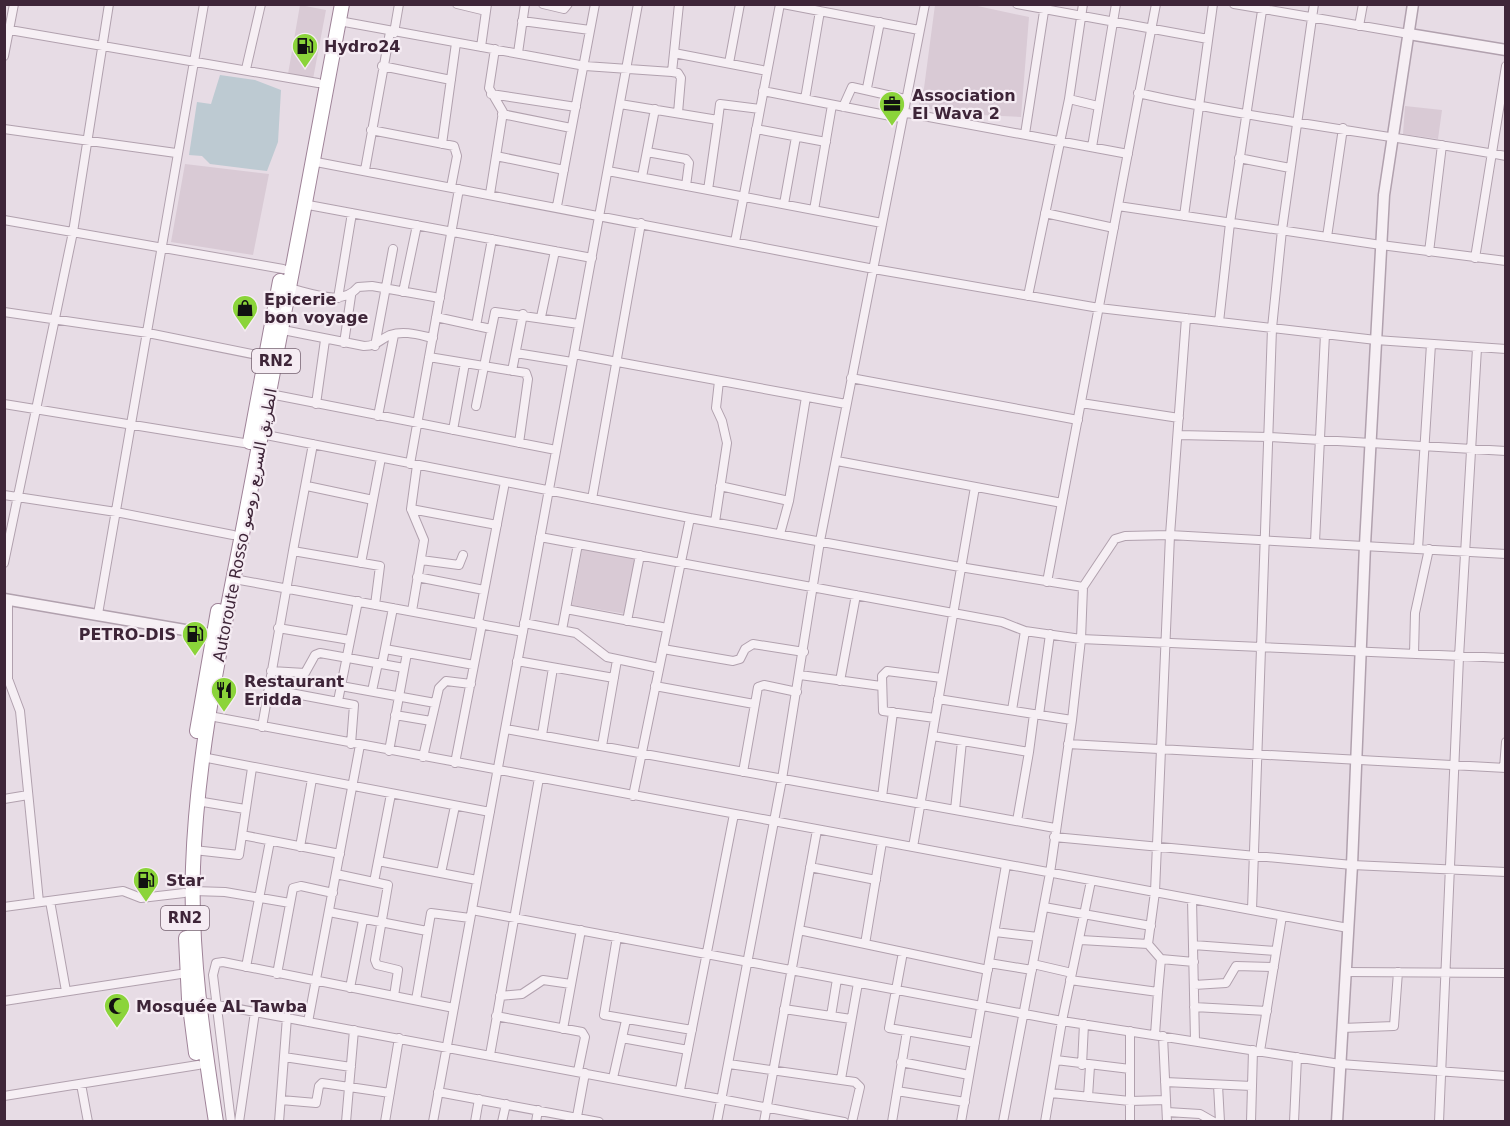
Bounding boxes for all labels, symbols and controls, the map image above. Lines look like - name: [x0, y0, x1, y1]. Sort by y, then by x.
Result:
- fuel station icon: Hydro24: [290, 31, 320, 69]
- place label: Hydro24: [324, 37, 400, 56]
- place label: Association El Wava 2: [912, 86, 1016, 123]
- office icon: Association El Wava 2: [877, 89, 907, 127]
- place label: Epicerie bon voyage: [264, 290, 369, 327]
- shop icon: Epicerie bon voyage: [230, 293, 260, 331]
- road number: RN2: [252, 349, 300, 373]
- street label: Autoroute Rosso الطريق السريع روصو: [209, 387, 282, 664]
- fuel station icon: PETRO-DIS: [180, 619, 210, 657]
- place label: PETRO-DIS: [79, 625, 176, 644]
- place label: Restaurant Eridda: [244, 672, 345, 709]
- restaurant icon: Restaurant Eridda: [209, 675, 239, 713]
- fuel station icon: Star: [131, 865, 161, 903]
- place label: Star: [166, 871, 204, 890]
- road number: RN2: [161, 906, 209, 930]
- mosque icon: Mosquée AL Tawba: [102, 991, 132, 1029]
- place label: Mosquée AL Tawba: [136, 997, 307, 1016]

